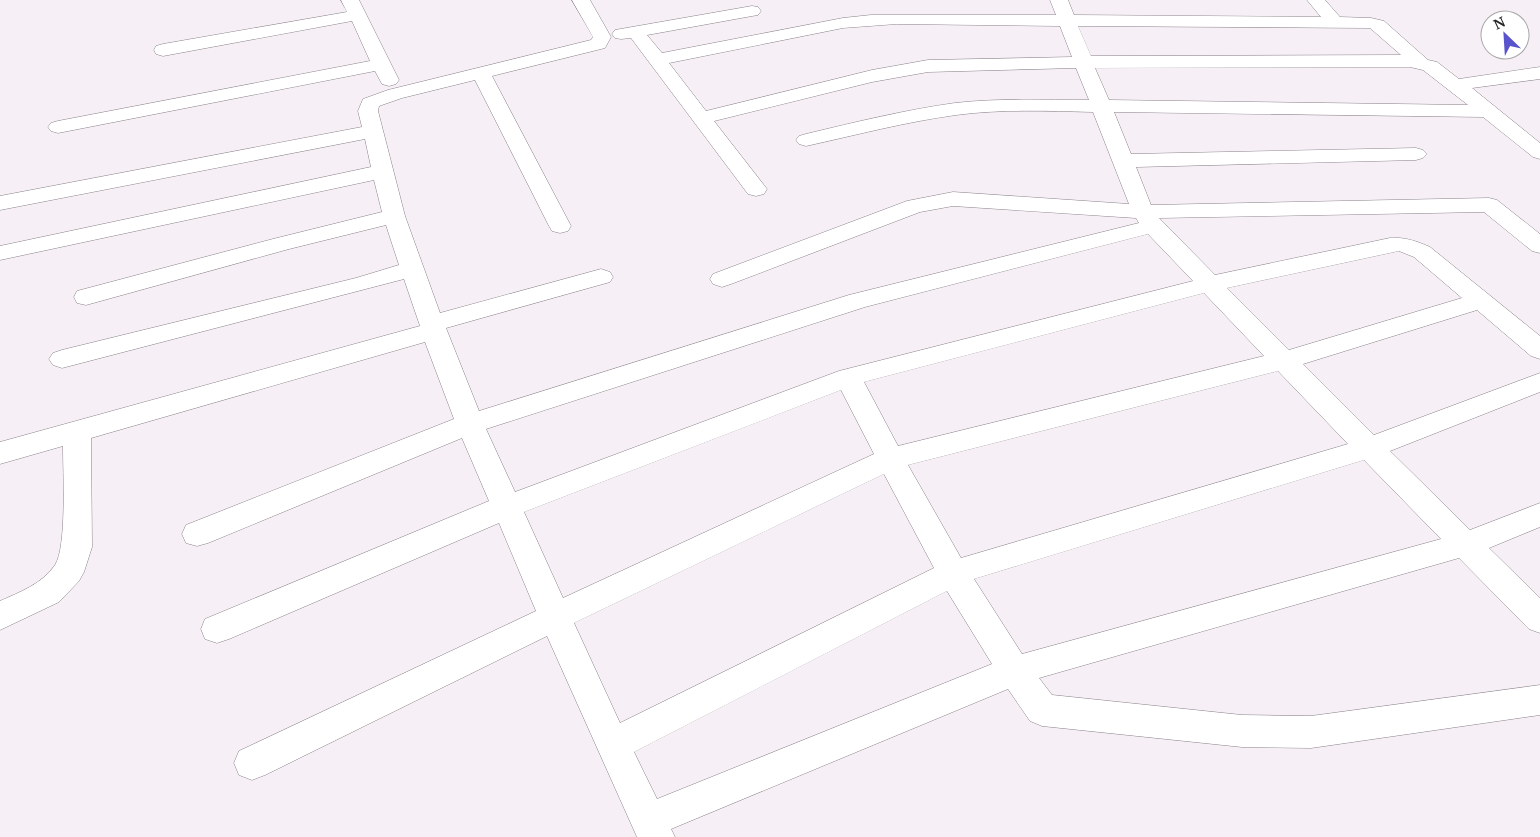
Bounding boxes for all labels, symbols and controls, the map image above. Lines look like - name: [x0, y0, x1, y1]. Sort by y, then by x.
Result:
- north arrow: [1480, 10, 1530, 60]
- text: N: [1490, 12, 1508, 34]

